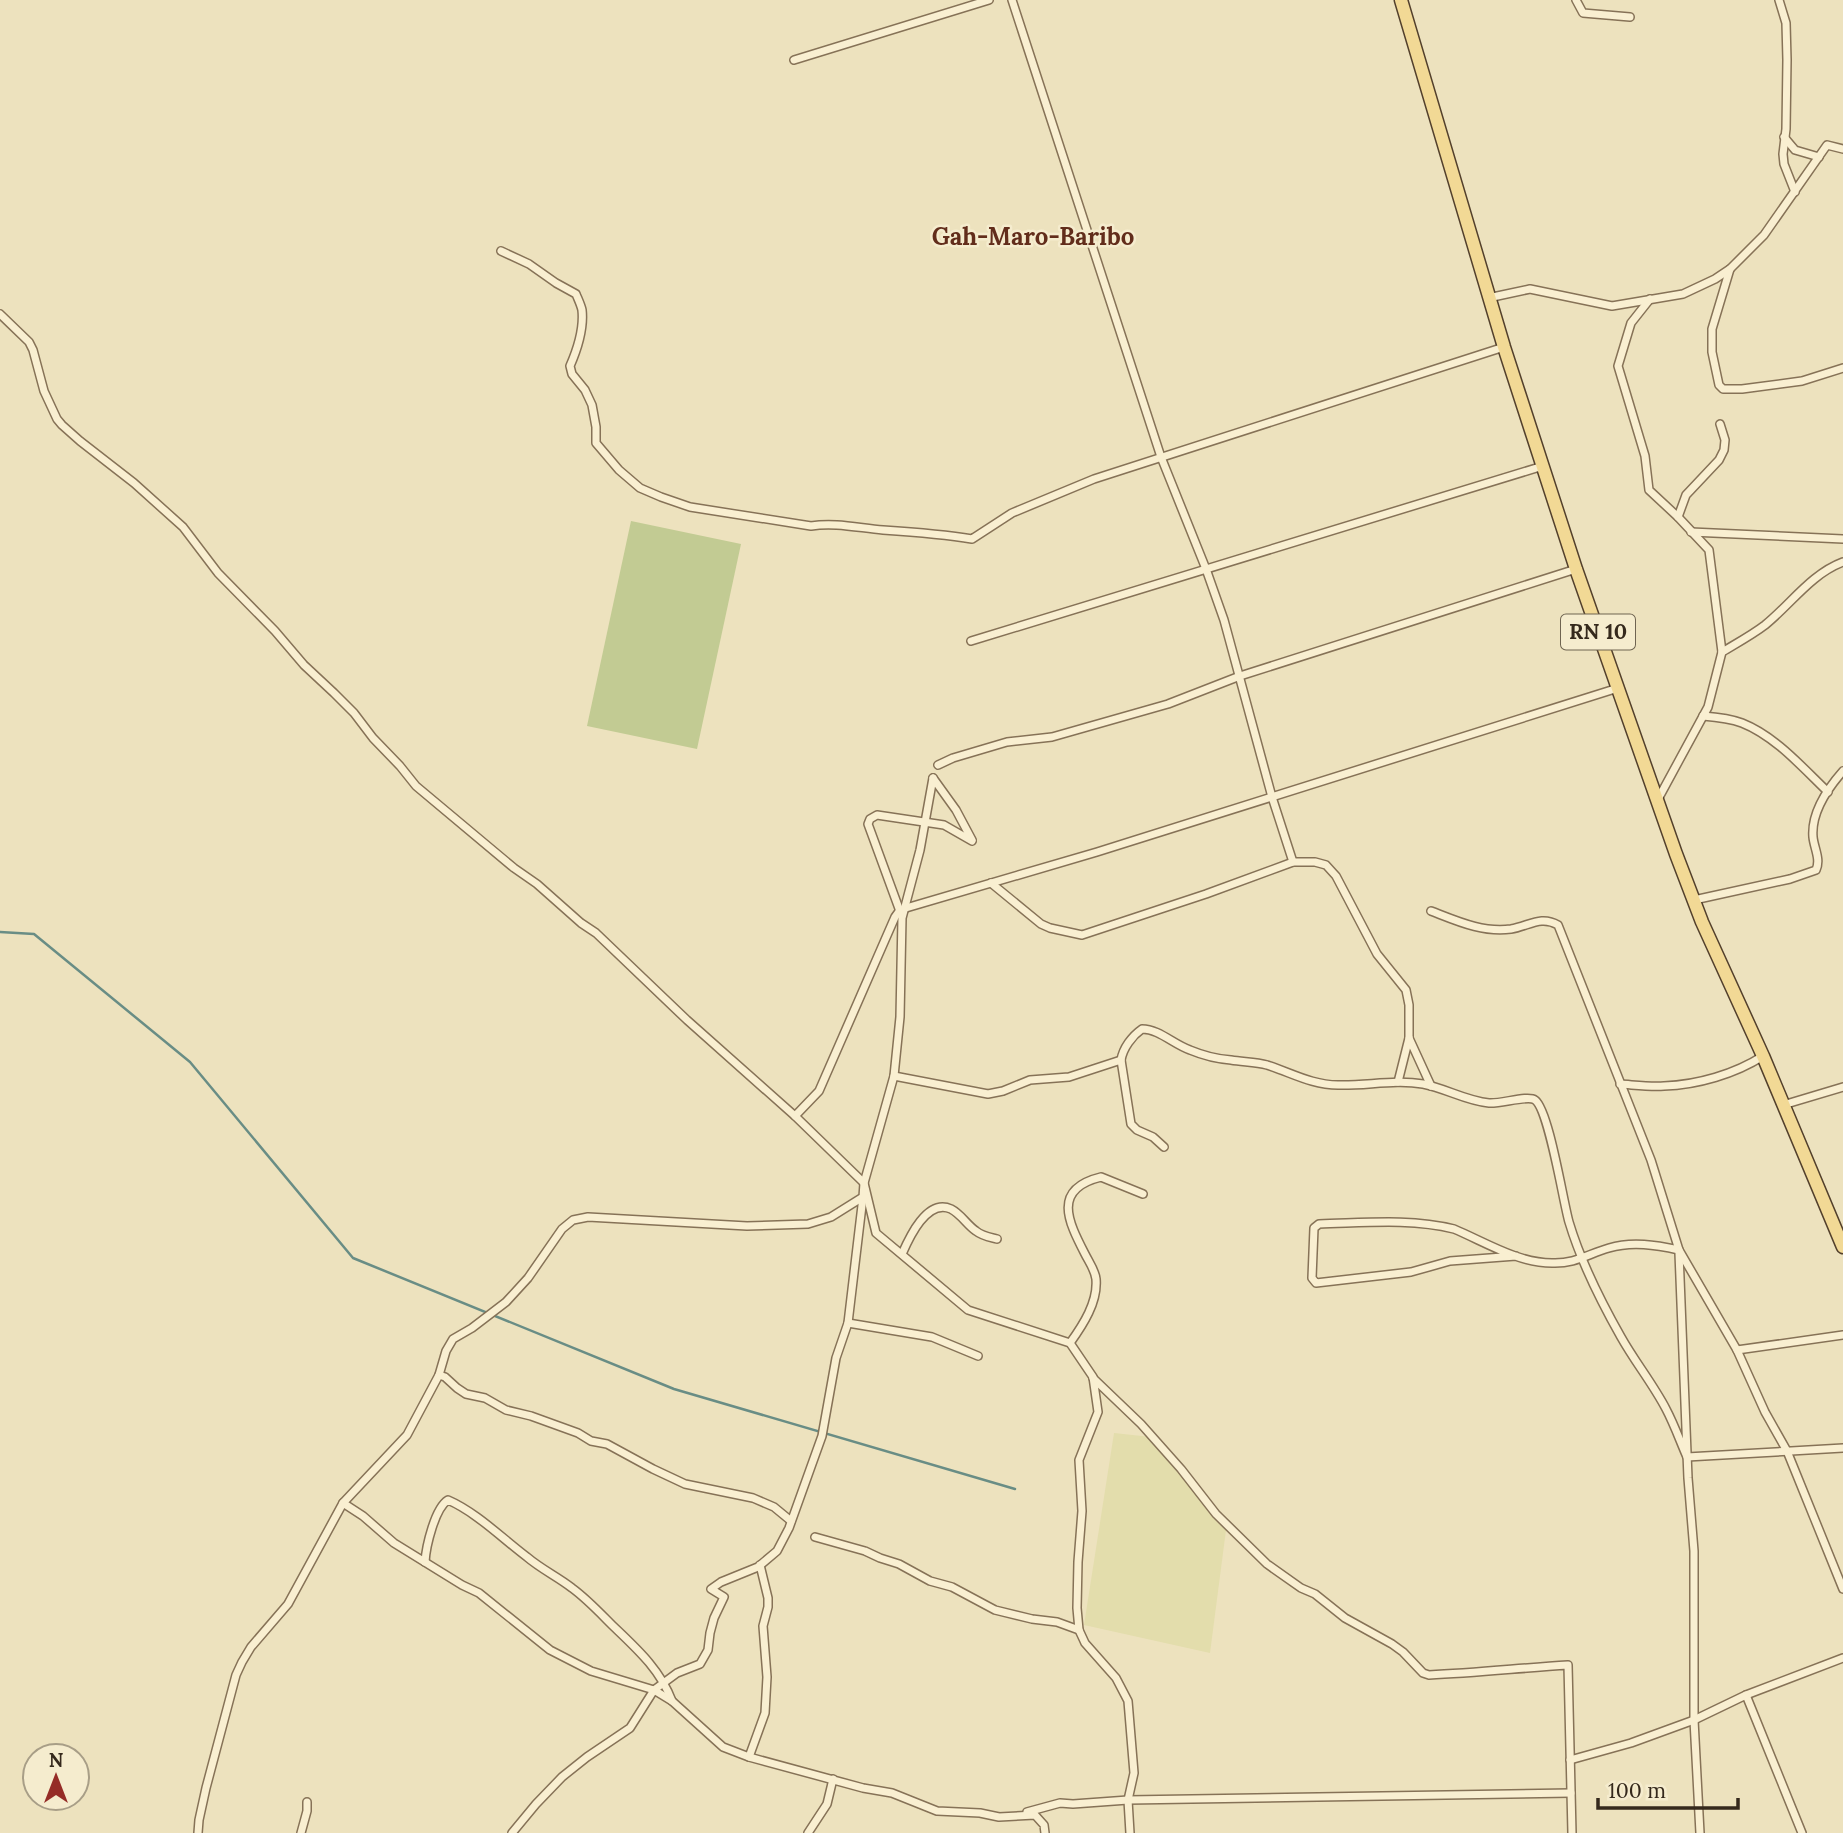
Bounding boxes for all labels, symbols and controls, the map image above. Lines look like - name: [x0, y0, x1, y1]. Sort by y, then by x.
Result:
- district label: Gah-Maro-Baribo: [932, 221, 1134, 252]
- road number: RN 10: [1561, 614, 1635, 650]
- north arrow: [21, 1742, 91, 1812]
- text: N: [49, 1748, 64, 1772]
- scale bar: [1598, 1766, 1738, 1810]
- text: 100 m: [1608, 1777, 1666, 1804]

